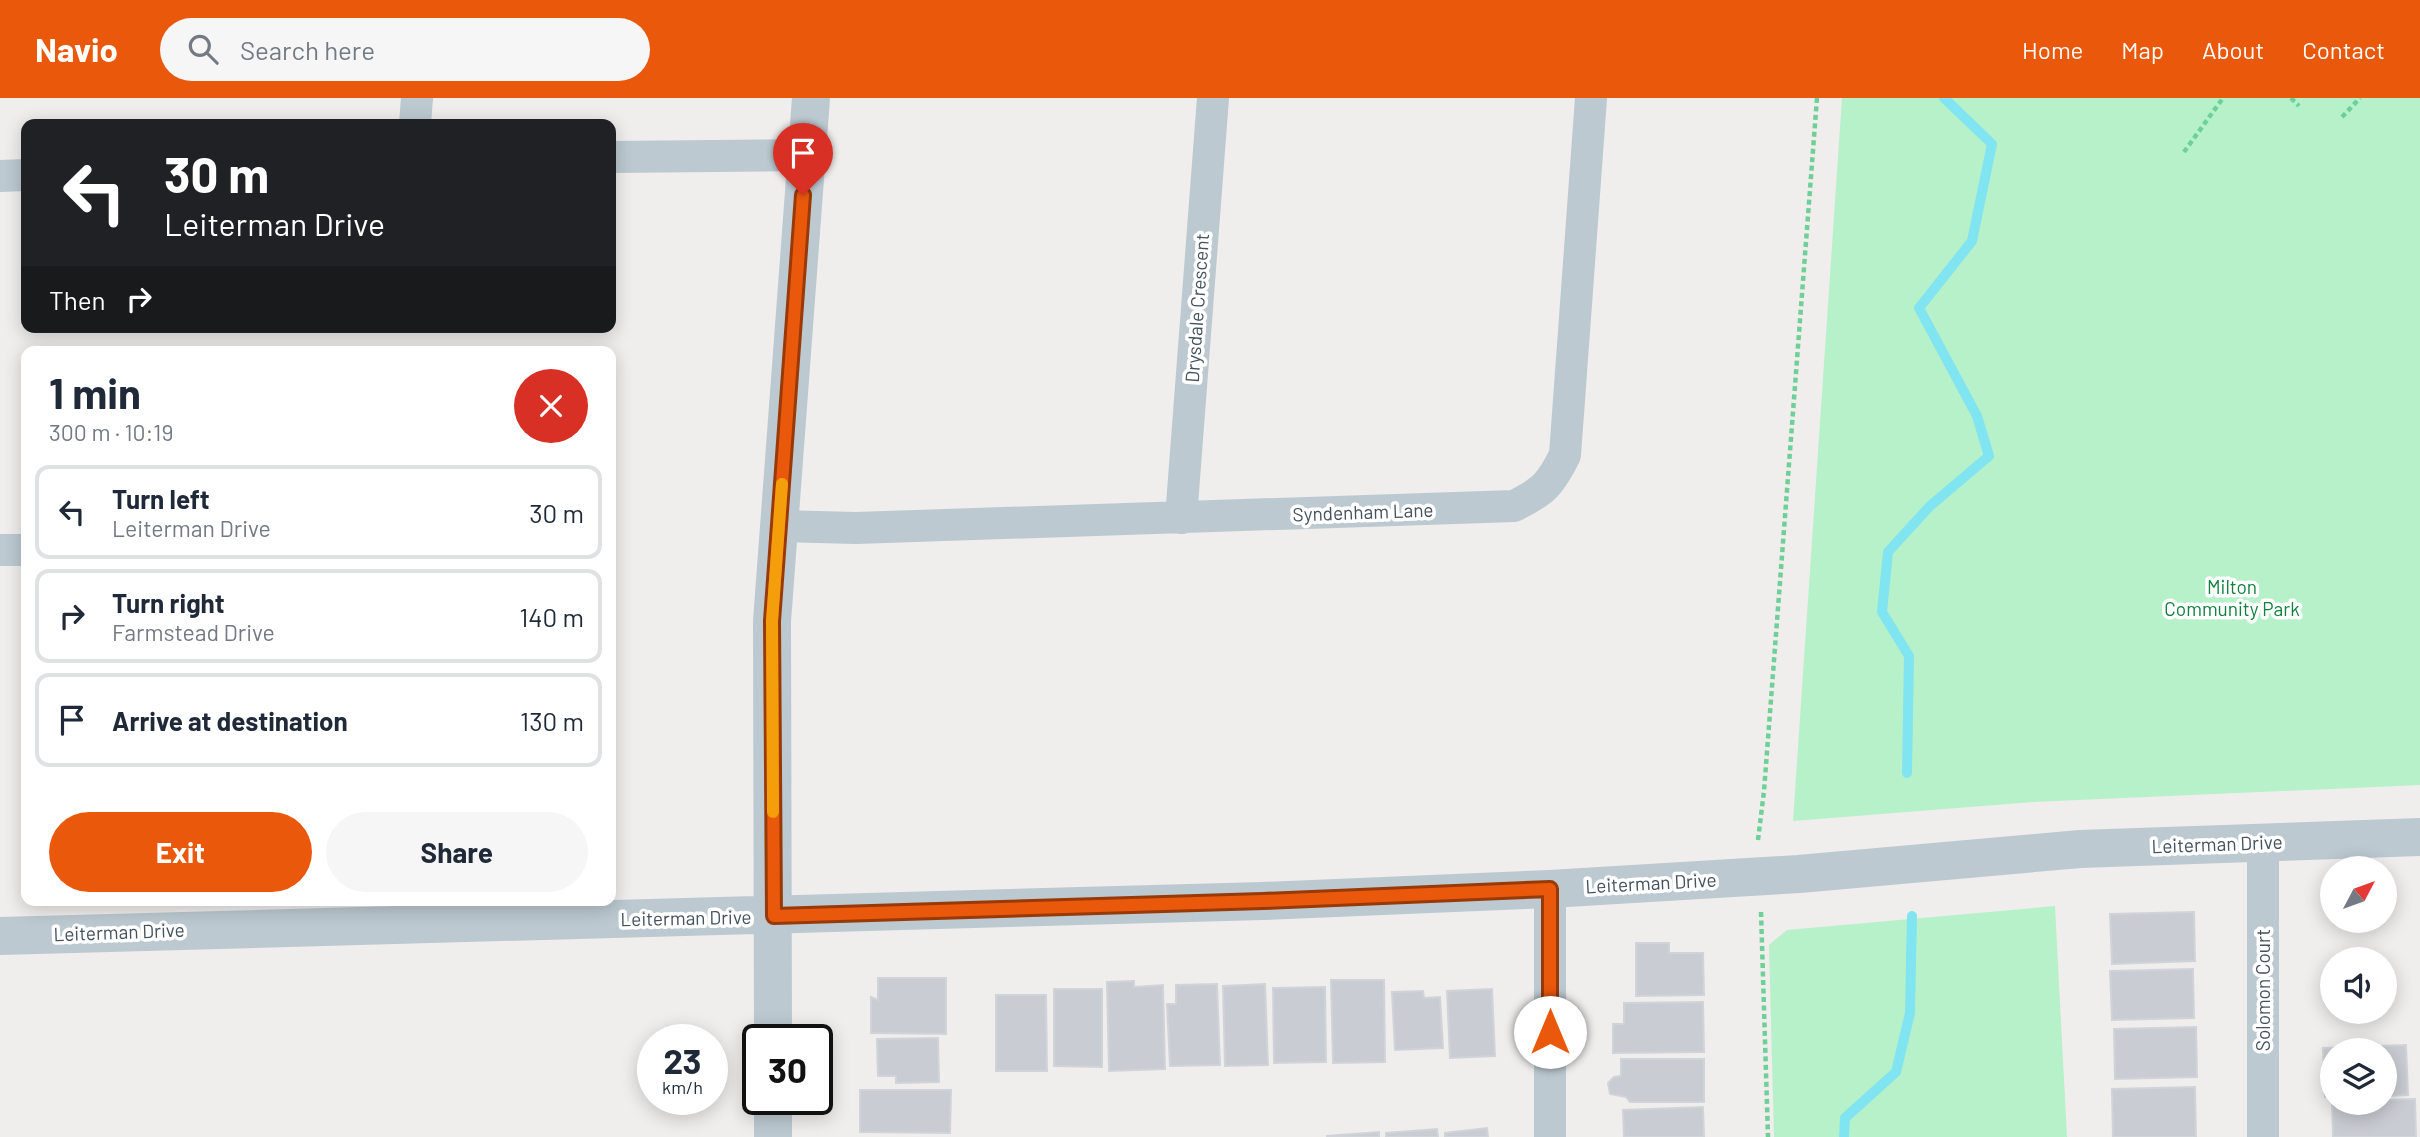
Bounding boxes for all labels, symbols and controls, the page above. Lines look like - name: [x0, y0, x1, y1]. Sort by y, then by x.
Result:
- search box: [160, 18, 650, 81]
- text: Navio: [35, 29, 118, 69]
- icon: search: [184, 30, 222, 68]
- text: Search here: [240, 34, 375, 65]
- text: Home: [2022, 35, 2083, 64]
- text: Map: [2121, 35, 2164, 64]
- text: About: [2202, 35, 2264, 64]
- text: Contact: [2302, 35, 2385, 64]
- pin: [773, 123, 833, 195]
- icon: arrive: [784, 134, 822, 172]
- text: 30 m: [164, 144, 269, 203]
- icon: left: [49, 147, 140, 238]
- text: Leiterman Drive: [164, 204, 385, 242]
- street label: Drysdale Crescent: [1180, 233, 1213, 383]
- icon: right: [120, 280, 158, 318]
- text: Then: [49, 284, 106, 315]
- text: 1 min: [49, 367, 141, 417]
- button: close: [514, 369, 588, 443]
- text: 300 m · 10:19: [49, 418, 173, 446]
- text: Turn left: [112, 483, 210, 514]
- icon: left: [53, 493, 91, 531]
- text: 30 m: [529, 497, 584, 528]
- street label: Syndenham Lane: [1292, 498, 1434, 525]
- text: Leiterman Drive: [112, 514, 271, 542]
- park label: Milton Community Park: [2164, 575, 2300, 620]
- text: Turn right: [112, 587, 225, 618]
- icon: right: [53, 597, 91, 635]
- text: 140 m: [519, 601, 584, 632]
- text: Farmstead Drive: [112, 618, 275, 646]
- icon: arrive: [53, 701, 91, 739]
- text: Arrive at destination: [112, 705, 348, 736]
- text: 130 m: [520, 705, 584, 736]
- button: Exit: [49, 812, 312, 892]
- button: Share: [326, 812, 588, 892]
- street label: Leiterman Drive: [2151, 830, 2283, 857]
- north arrow: [2320, 856, 2398, 933]
- map controls: [2320, 856, 2397, 1115]
- street label: Leiterman Drive: [1585, 868, 1717, 897]
- street label: Leiterman Drive: [620, 905, 752, 930]
- street label: Leiterman Drive: [53, 918, 185, 945]
- street label: Solomon Court: [2251, 929, 2274, 1051]
- button: sound: [2320, 947, 2397, 1024]
- position arrow: [1513, 995, 1587, 1069]
- speed limit sign: 30: [742, 1024, 833, 1115]
- button: layers: [2320, 1038, 2397, 1115]
- text: 23: [663, 1039, 702, 1081]
- text: km/h: [662, 1076, 703, 1098]

